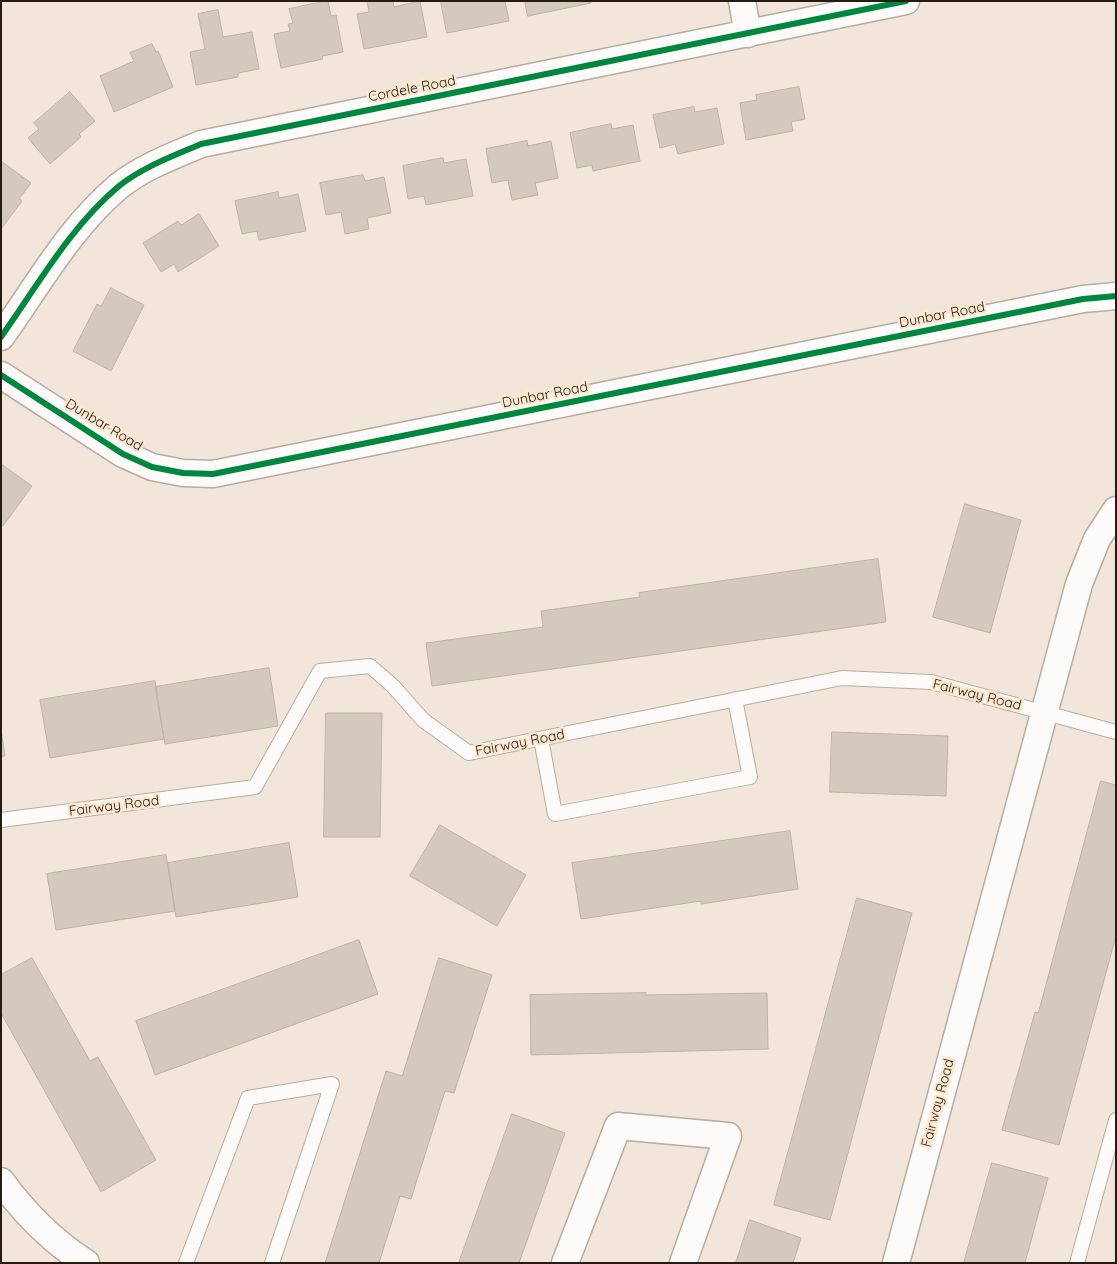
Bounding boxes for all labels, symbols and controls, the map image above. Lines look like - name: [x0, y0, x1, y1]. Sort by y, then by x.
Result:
- street label: Cordele Road: [367, 72, 457, 106]
- street label: Dunbar Road: [898, 298, 986, 332]
- street label: Dunbar Road: [501, 378, 589, 412]
- street label: Dunbar Road: [62, 395, 146, 455]
- street label: Fairway Road: [931, 676, 1023, 714]
- street label: Fairway Road: [474, 726, 566, 760]
- street label: Fairway Road: [68, 792, 160, 820]
- street label: Fairway Road: [918, 1057, 958, 1149]

